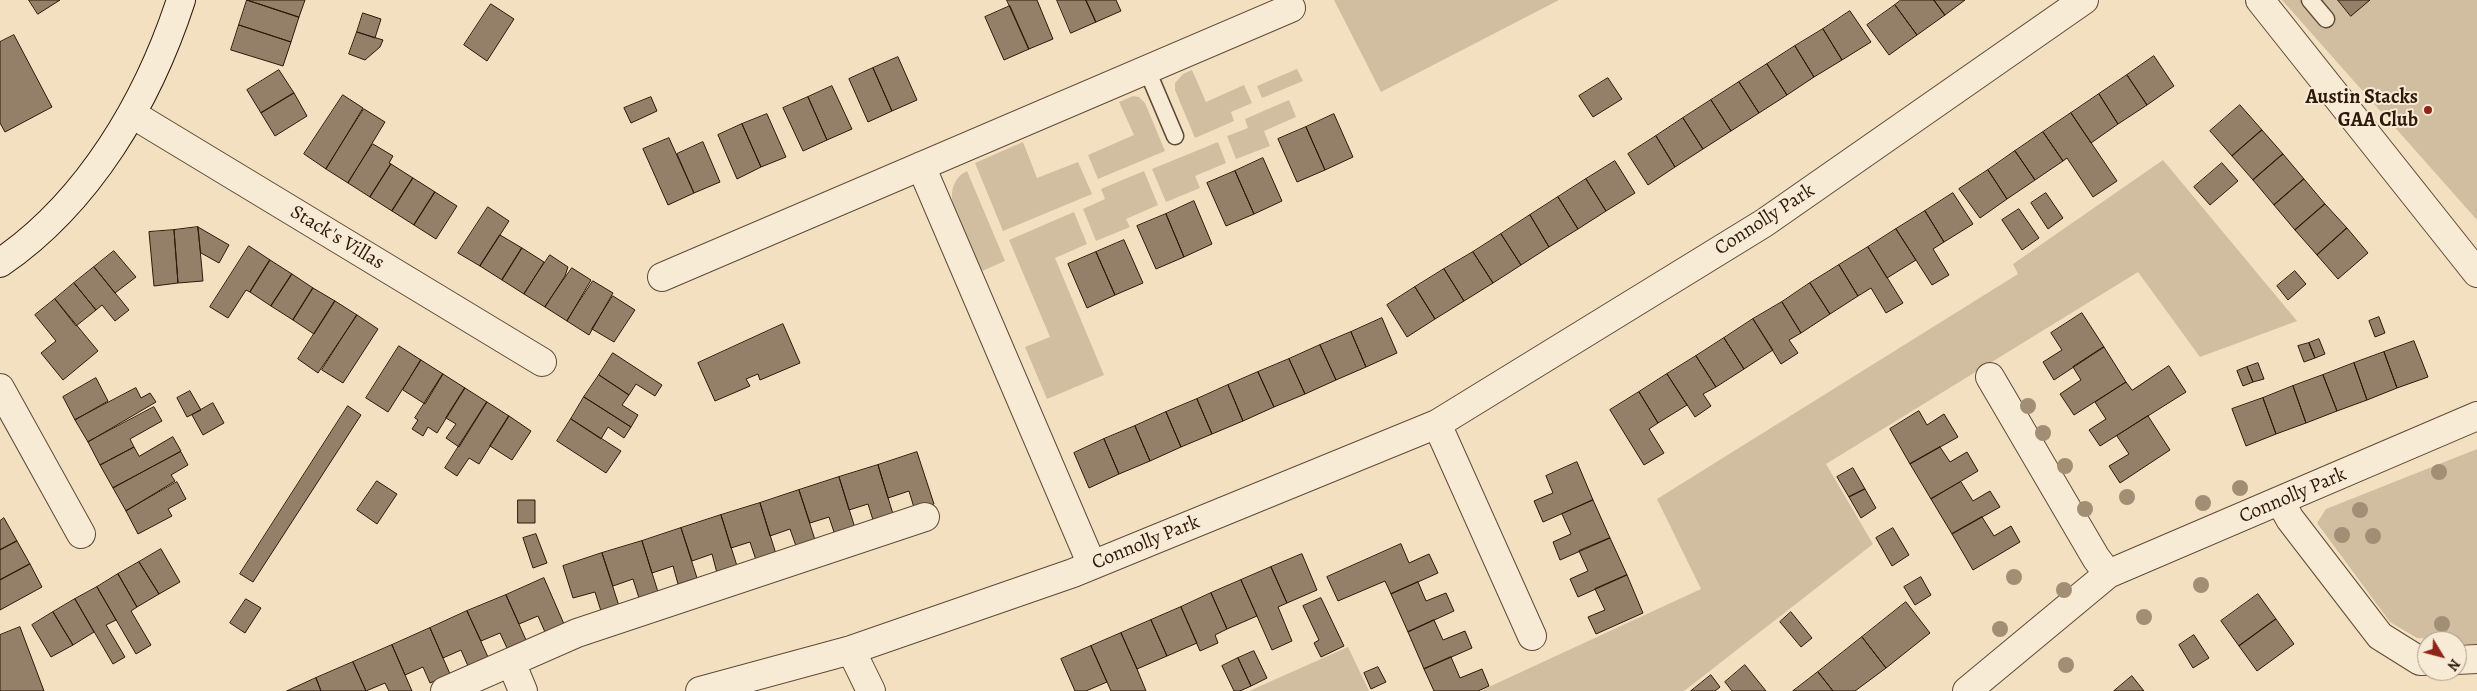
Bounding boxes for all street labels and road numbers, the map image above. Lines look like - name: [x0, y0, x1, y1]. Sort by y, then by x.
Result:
- street label: Connolly Park: [1711, 179, 1819, 261]
- street label: Stack's Villas: [286, 201, 388, 275]
- street label: Connolly Park: [2236, 463, 2350, 529]
- street label: Connolly Park: [1089, 510, 1203, 576]

